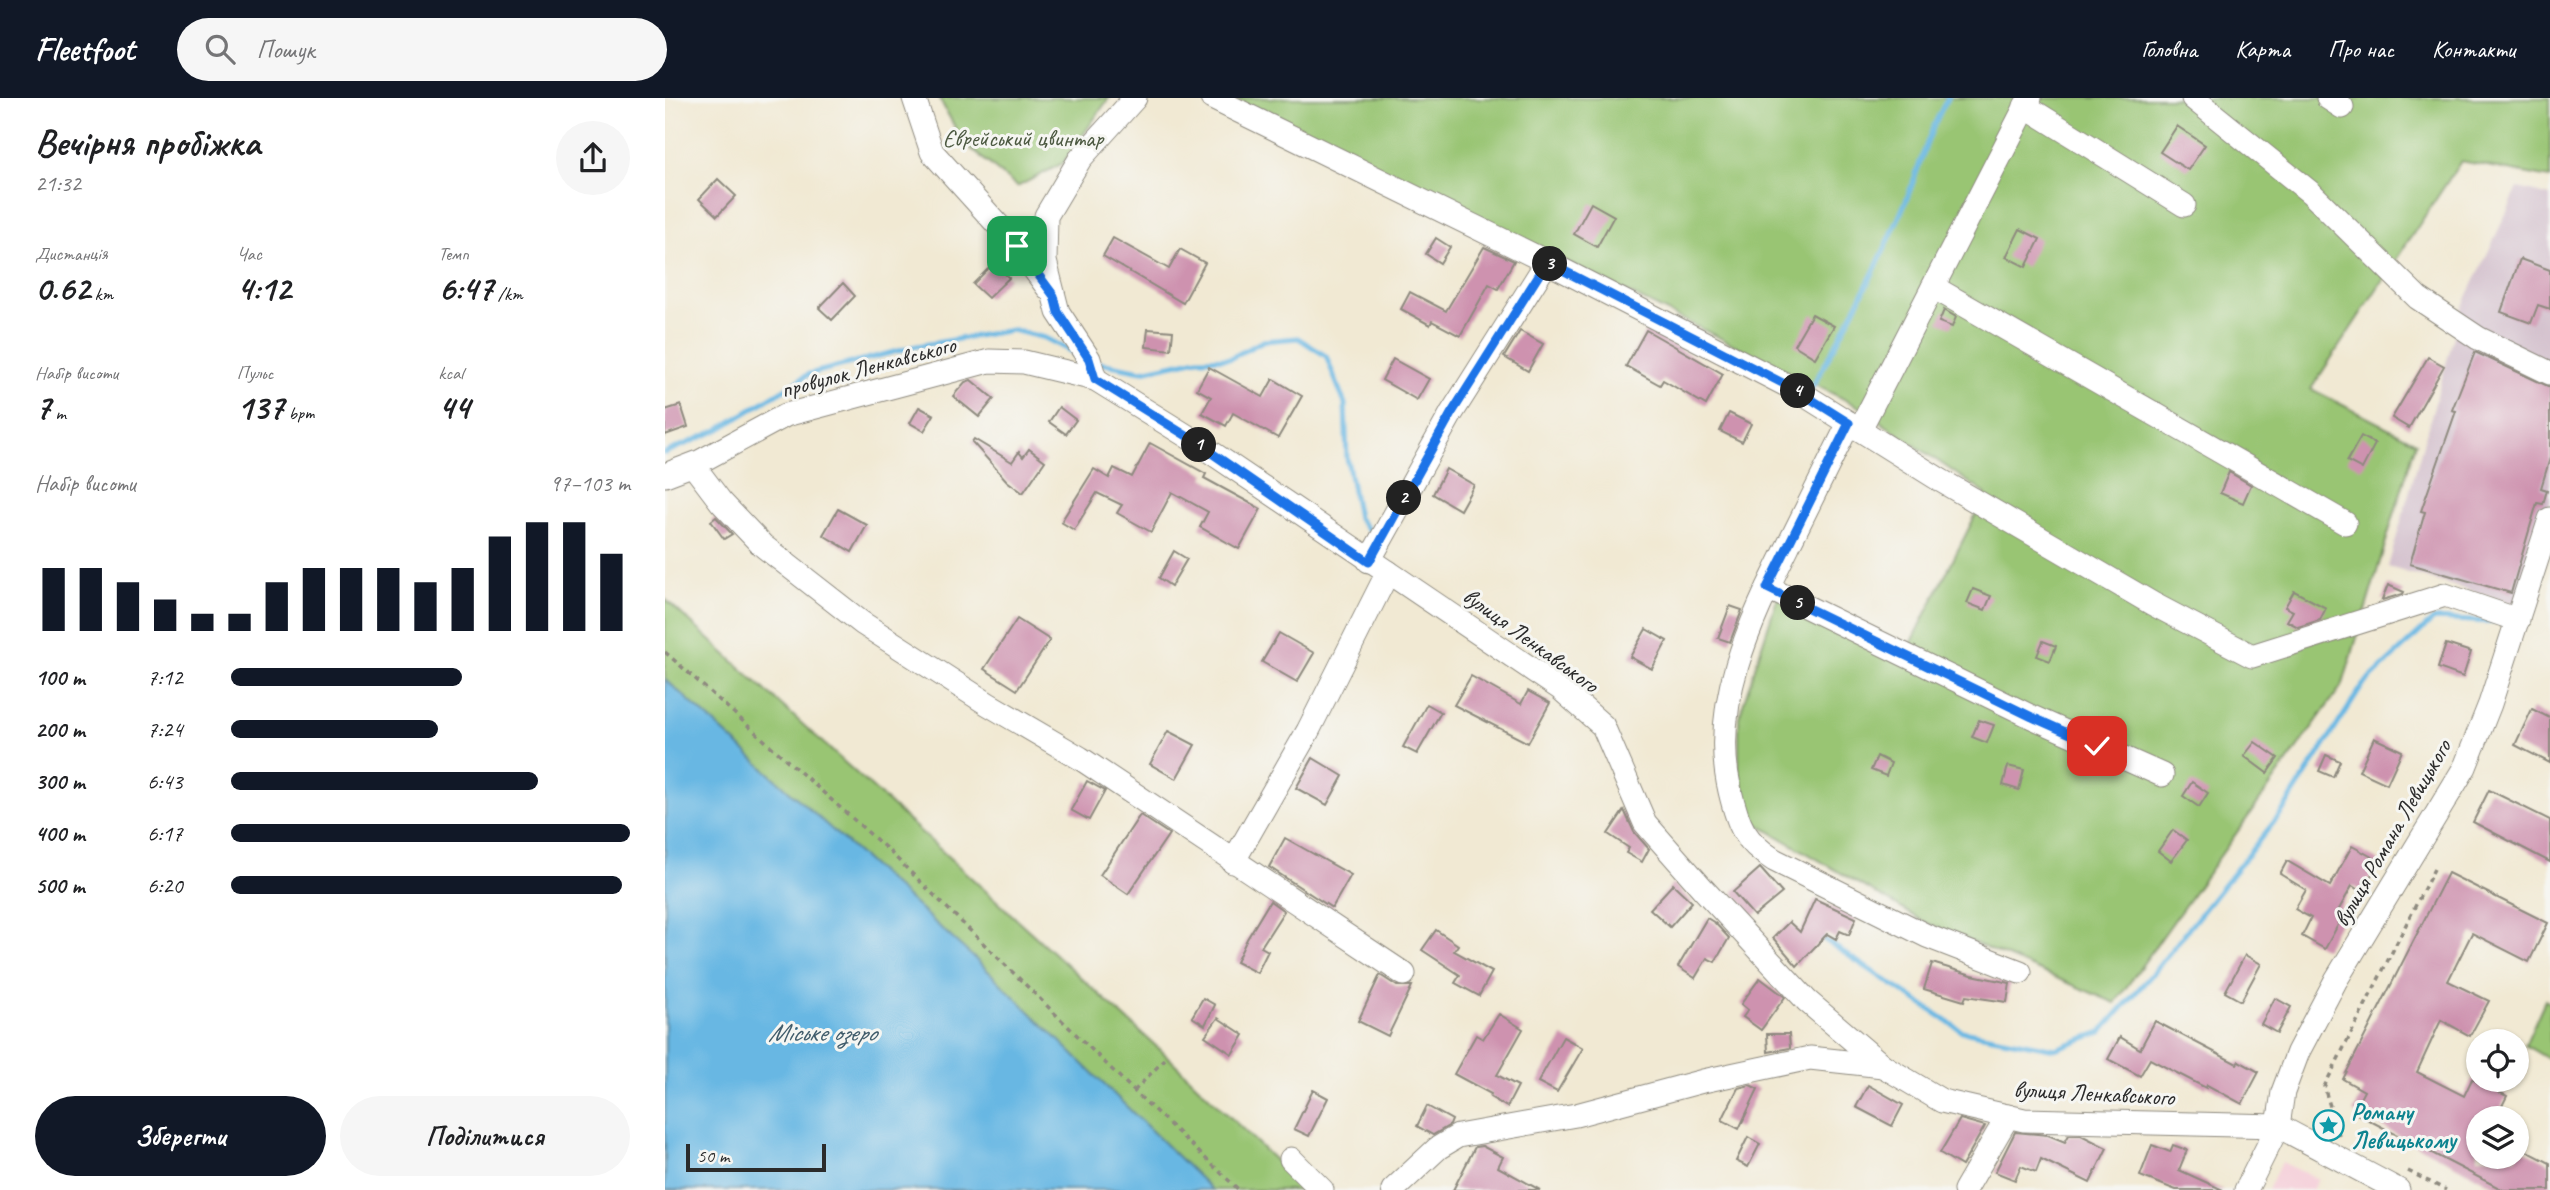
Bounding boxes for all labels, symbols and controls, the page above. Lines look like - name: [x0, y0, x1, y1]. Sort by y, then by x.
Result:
- search box: [177, 18, 667, 81]
- text: Fleetfoot: [35, 28, 135, 70]
- icon: search: [201, 30, 239, 68]
- text: Пошук: [257, 33, 315, 66]
- text: Головна: [2141, 34, 2197, 64]
- text: Карта: [2235, 34, 2290, 64]
- text: Про нас: [2328, 34, 2394, 64]
- text: Контакти: [2432, 34, 2515, 64]
- text: Вечірня пробіжка: [35, 119, 260, 166]
- button: share: [556, 121, 630, 195]
- park label: Єврейський цвинтар: [943, 123, 1105, 153]
- text: 21:32: [35, 169, 81, 198]
- pin: [987, 216, 1047, 276]
- icon: arrive: [998, 227, 1036, 265]
- text: Дистанція: [35, 242, 108, 266]
- text: Час: [237, 242, 262, 266]
- text: Темп: [438, 242, 469, 266]
- pin: 3: [1533, 246, 1568, 282]
- text: 3: [1545, 251, 1554, 275]
- text: 0.62: [35, 266, 90, 311]
- text: 4:12: [237, 266, 291, 311]
- text: 6:47: [438, 266, 493, 311]
- text: km: [90, 282, 113, 306]
- text: /km: [493, 282, 523, 306]
- street label: провулок Ленкавського: [777, 329, 960, 405]
- text: Набір висоти: [35, 361, 118, 385]
- text: Пульс: [237, 361, 273, 385]
- text: kcal: [438, 361, 463, 385]
- pin: 4: [1781, 374, 1815, 408]
- text: 4: [1793, 378, 1802, 402]
- text: 7: [35, 385, 51, 430]
- text: 137: [237, 385, 284, 430]
- text: 44: [438, 385, 470, 430]
- text: m: [51, 401, 66, 425]
- text: bpm: [284, 401, 314, 425]
- pin: 1: [1181, 428, 1217, 462]
- text: 1: [1194, 432, 1203, 456]
- text: Набір висоти: [35, 469, 135, 498]
- text: 97–103 m: [550, 469, 630, 498]
- pin: 2: [1387, 480, 1421, 516]
- text: 2: [1399, 485, 1408, 509]
- street label: вулиця Ленкавського: [1457, 581, 1606, 700]
- pin: 5: [1781, 586, 1815, 620]
- text: 5: [1793, 590, 1802, 614]
- text: 100 m: [35, 663, 85, 692]
- text: 7:12: [147, 663, 183, 692]
- text: 200 m: [35, 715, 85, 744]
- text: 7:24: [147, 715, 183, 744]
- pin: [2067, 716, 2127, 776]
- icon: check: [2078, 727, 2116, 765]
- street label: вулиця Романа Левицького: [2326, 733, 2459, 932]
- text: 300 m: [35, 767, 85, 796]
- text: 6:43: [147, 767, 183, 796]
- text: 400 m: [35, 819, 85, 848]
- text: 6:17: [147, 819, 183, 848]
- text: 500 m: [35, 871, 84, 900]
- text: 6:20: [147, 871, 183, 900]
- water label: Міське озеро: [768, 1016, 880, 1049]
- map controls: [2466, 1029, 2529, 1169]
- button: locate: [2466, 1029, 2529, 1092]
- street label: вулиця Ленкавського: [2013, 1074, 2177, 1112]
- button: Зберегти: [35, 1096, 326, 1176]
- button: Поділитися: [340, 1096, 630, 1176]
- place label: Роману Левицькому: [2351, 1097, 2458, 1155]
- button: layers: [2466, 1106, 2529, 1169]
- place icon: Роману Левицькому: [2311, 1109, 2345, 1143]
- scale bar: [686, 1141, 826, 1173]
- text: 50 m: [697, 1144, 729, 1168]

